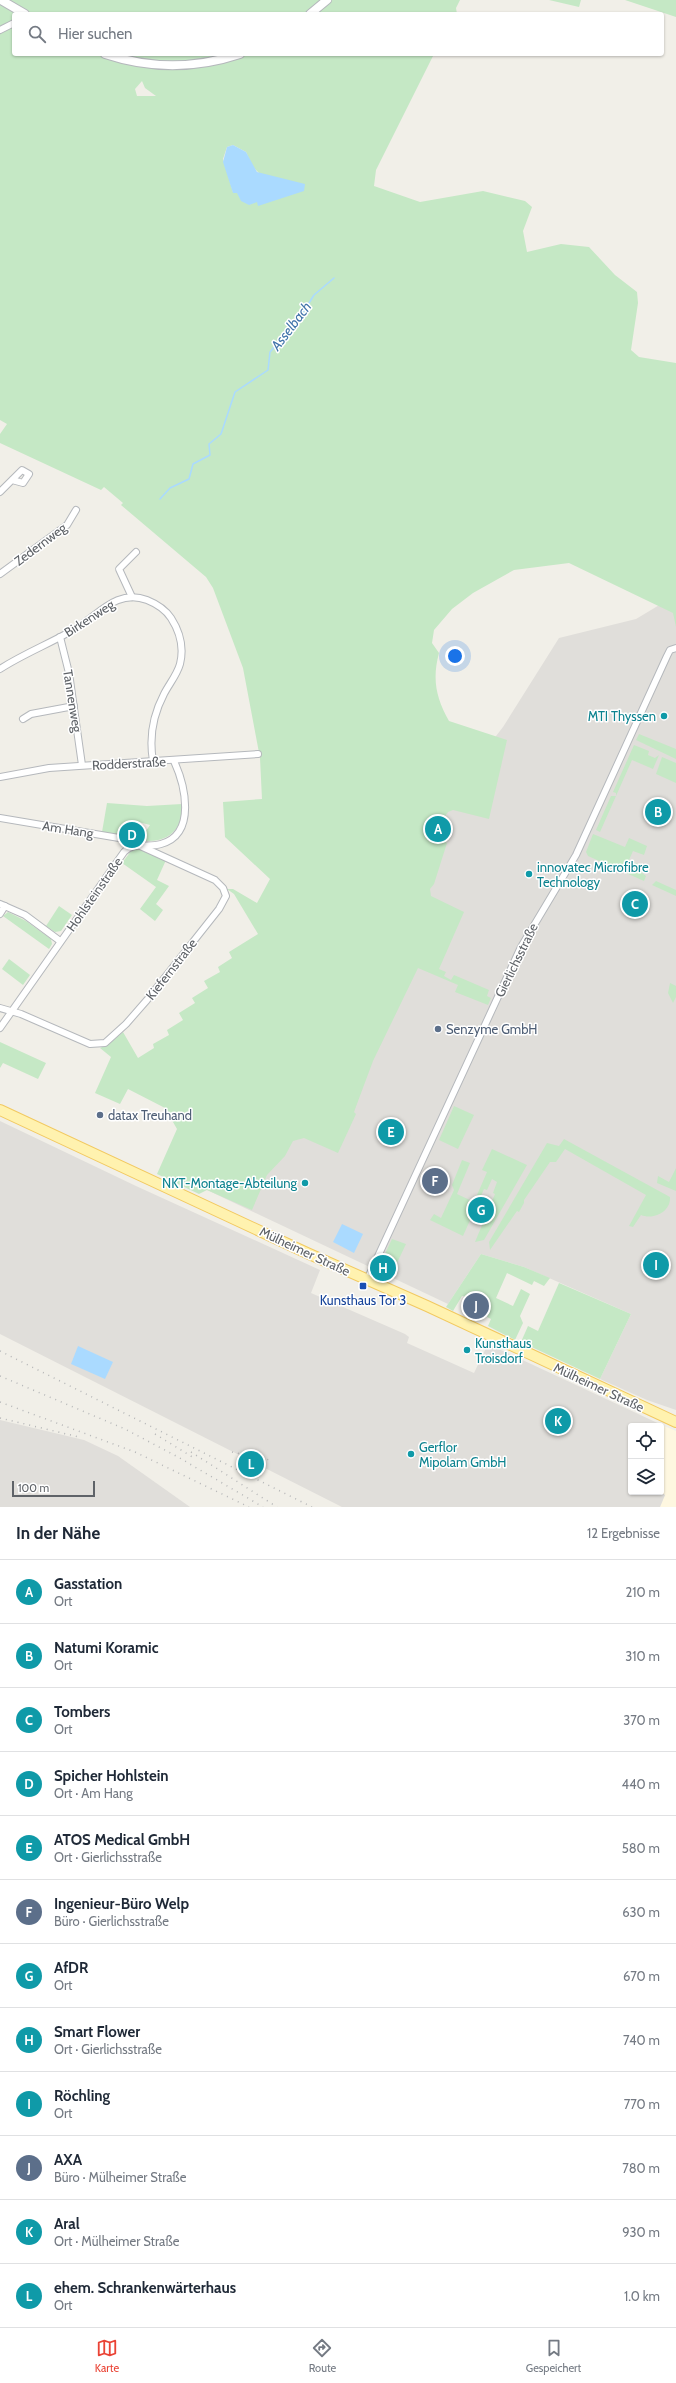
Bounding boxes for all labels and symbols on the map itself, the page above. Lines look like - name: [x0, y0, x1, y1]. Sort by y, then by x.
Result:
- water label: Asselbach: [266, 298, 315, 355]
- street label: Zedernweg: [11, 519, 70, 569]
- street label: Birkenweg: [61, 596, 117, 640]
- your location: [445, 646, 465, 666]
- street label: Tannenweg: [60, 669, 86, 734]
- place label: MTI Thyssen: [588, 708, 656, 724]
- marker: MTI Thyssen: [659, 711, 669, 721]
- street label: Rodderstraße: [92, 753, 167, 773]
- pin: B: [645, 797, 671, 827]
- pin: A: [425, 814, 451, 844]
- street label: Am Hang: [41, 817, 95, 841]
- pin: D: [119, 820, 145, 850]
- street label: Hohlsteinstraße: [63, 854, 126, 934]
- place label: innovatec Microfibre Technology: [537, 859, 649, 890]
- marker: innovatec Microfibre Technology: [524, 869, 534, 879]
- pin: C: [622, 889, 648, 919]
- street label: Gierlichsstraße: [491, 920, 541, 1000]
- street label: Kiefernstraße: [142, 935, 200, 1003]
- place label: Senzyme GmbH: [446, 1021, 537, 1037]
- marker: Senzyme GmbH: [433, 1024, 443, 1034]
- place label: datax Treuhand: [108, 1107, 192, 1123]
- marker: datax Treuhand: [95, 1110, 105, 1120]
- pin: E: [378, 1117, 404, 1147]
- pin: F: [422, 1166, 448, 1196]
- place label: NKT-Montage-Abteilung: [162, 1175, 298, 1191]
- marker: NKT-Montage-Abteilung: [300, 1178, 310, 1188]
- pin: G: [468, 1195, 494, 1225]
- street label: Mülheimer Straße: [257, 1223, 353, 1279]
- pin: I: [643, 1250, 669, 1280]
- pin: H: [370, 1253, 396, 1283]
- marker: Kunsthaus Tor 3: [358, 1281, 368, 1291]
- pin: J: [463, 1291, 489, 1321]
- place label: Kunsthaus Tor 3: [320, 1292, 406, 1308]
- place label: Kunsthaus Troisdorf: [475, 1335, 532, 1366]
- marker: Kunsthaus Troisdorf: [462, 1345, 472, 1355]
- street label: Mülheimer Straße: [551, 1359, 647, 1415]
- pin: K: [545, 1406, 571, 1436]
- place label: Gerflor Mipolam GmbH: [419, 1439, 506, 1470]
- pin: L: [238, 1449, 264, 1479]
- marker: Gerflor Mipolam GmbH: [406, 1449, 416, 1459]
- scale bar: [12, 1479, 95, 1498]

